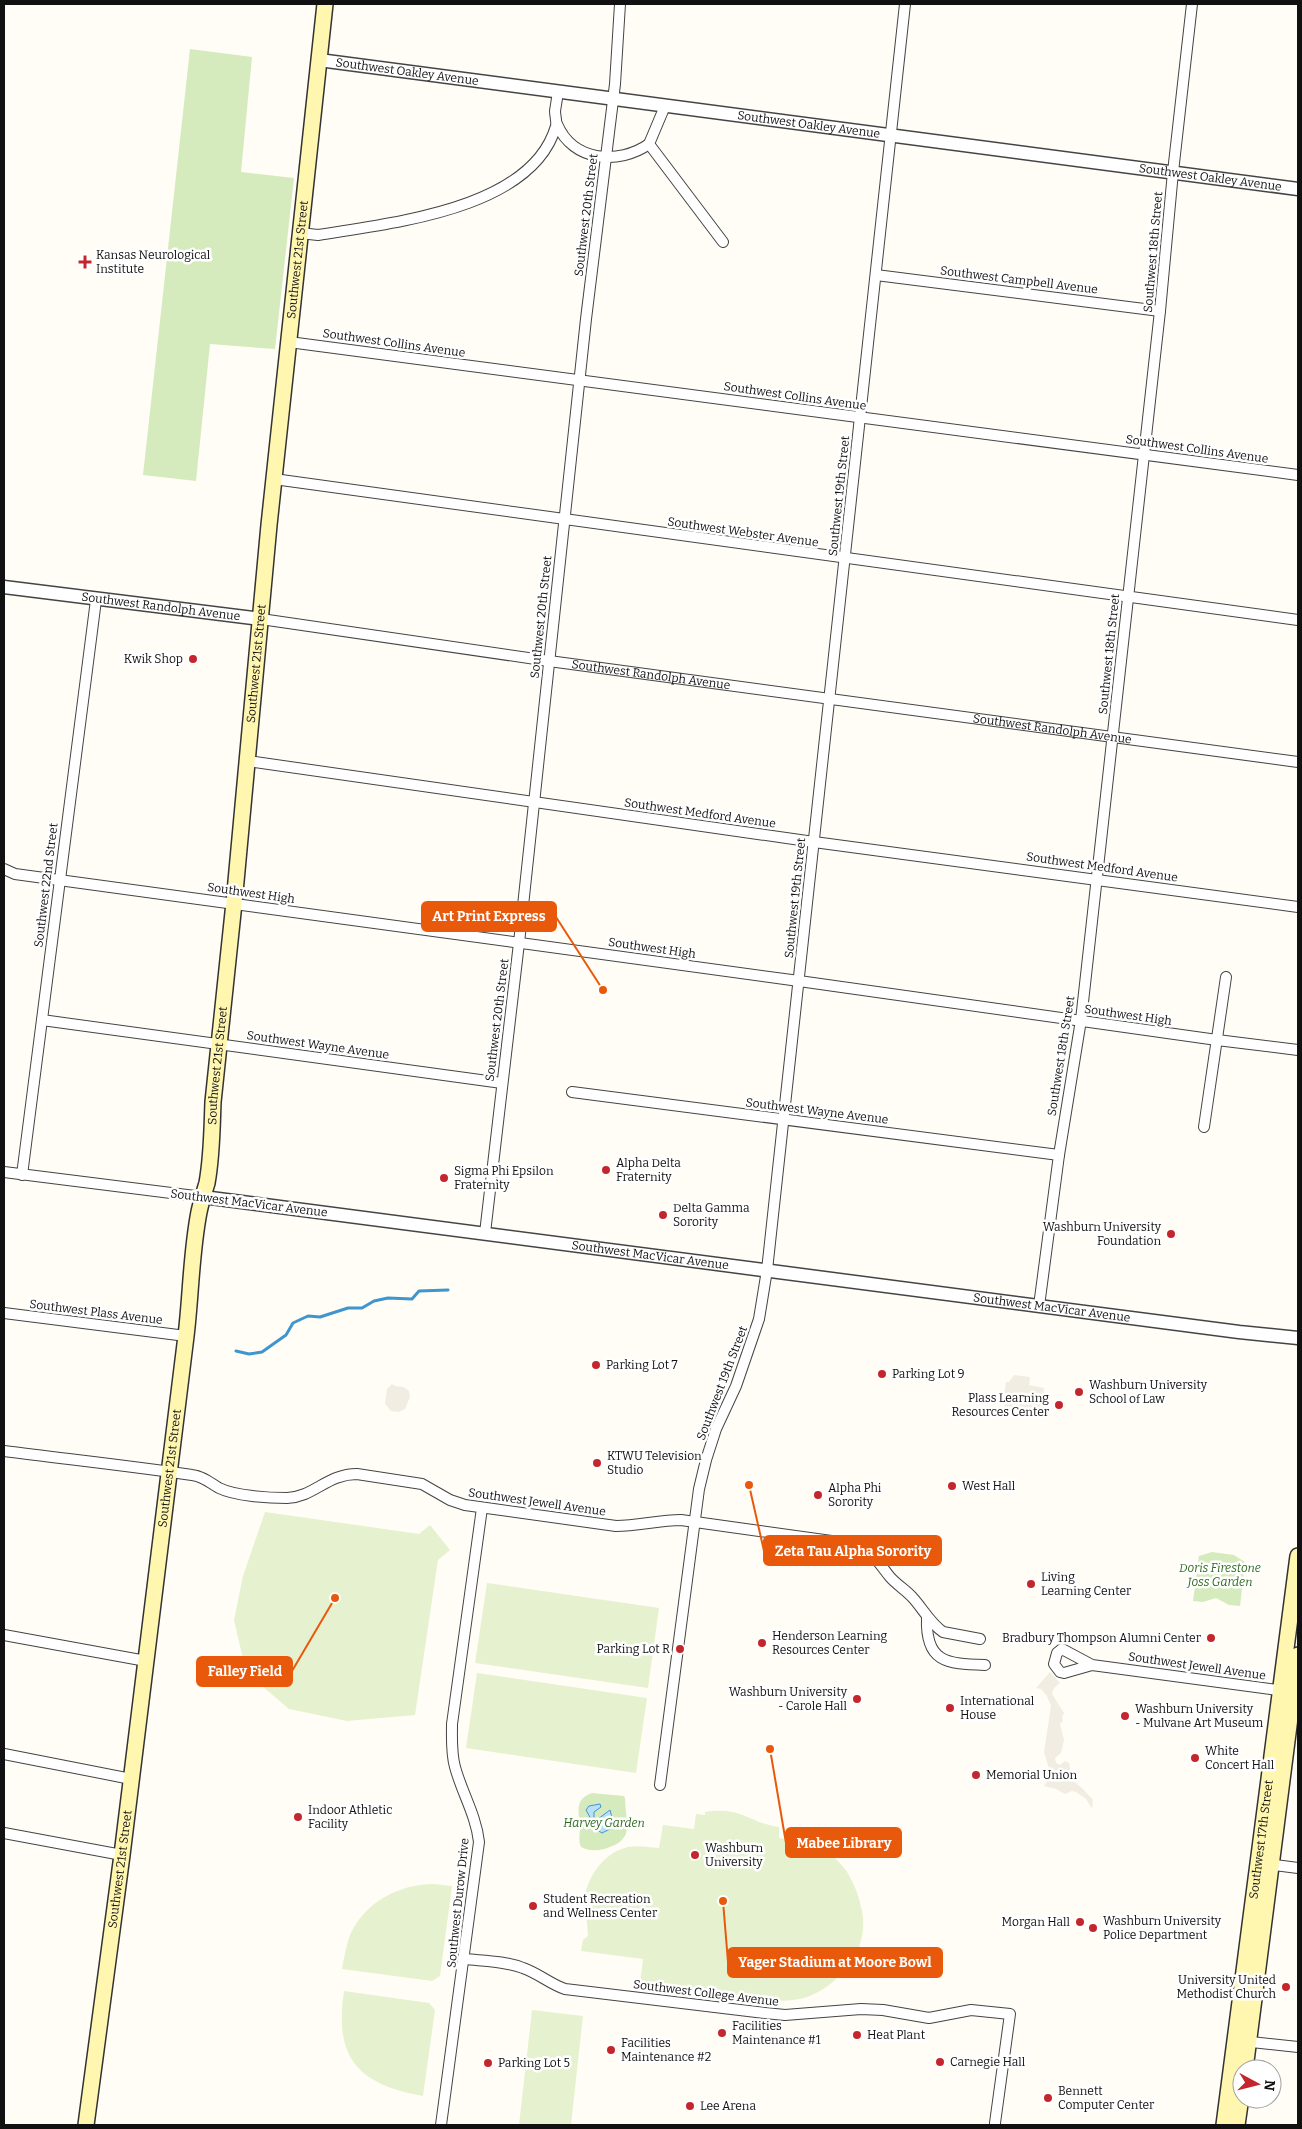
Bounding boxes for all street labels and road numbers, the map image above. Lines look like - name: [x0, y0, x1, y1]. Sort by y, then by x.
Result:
- street label: Southwest Oakley Avenue: [335, 55, 480, 88]
- street label: Southwest Oakley Avenue: [736, 108, 881, 141]
- street label: Southwest 20th Street: [572, 152, 601, 277]
- street label: Southwest Oakley Avenue: [1138, 161, 1283, 194]
- street label: Southwest 18th Street: [1141, 190, 1165, 313]
- street label: Southwest 21st Street: [284, 199, 311, 320]
- street label: Southwest Campbell Avenue: [939, 263, 1099, 297]
- street label: Southwest Collins Avenue: [322, 326, 466, 360]
- street label: Southwest Collins Avenue: [723, 379, 867, 413]
- street label: Southwest Collins Avenue: [1125, 432, 1269, 466]
- street label: Southwest 19th Street: [826, 434, 852, 557]
- street label: Southwest Webster Avenue: [667, 514, 819, 550]
- street label: Southwest 20th Street: [528, 554, 554, 679]
- street label: Southwest Randolph Avenue: [81, 590, 241, 623]
- street label: Southwest 18th Street: [1096, 592, 1122, 715]
- street label: Southwest 21st Street: [244, 603, 269, 724]
- street label: Southwest Randolph Avenue: [571, 657, 731, 692]
- street label: Southwest Randolph Avenue: [972, 711, 1133, 747]
- street label: Southwest Medford Avenue: [623, 795, 777, 831]
- street label: Southwest 22nd Street: [31, 821, 61, 948]
- street label: Southwest 19th Street: [782, 836, 808, 959]
- street label: Southwest Medford Avenue: [1025, 849, 1179, 885]
- street label: Southwest High: [206, 880, 296, 906]
- street label: Southwest High: [607, 935, 697, 961]
- street label: Southwest 20th Street: [483, 957, 512, 1082]
- street label: Southwest 18th Street: [1045, 994, 1077, 1117]
- street label: Southwest High: [1083, 1002, 1173, 1028]
- street label: Southwest 21st Street: [205, 1005, 230, 1125]
- street label: Southwest Wayne Avenue: [246, 1028, 390, 1062]
- street label: Southwest Wayne Avenue: [745, 1095, 889, 1127]
- street label: Southwest MacVicar Avenue: [170, 1186, 328, 1220]
- street label: Southwest MacVicar Avenue: [571, 1238, 730, 1272]
- street label: Southwest MacVicar Avenue: [972, 1290, 1131, 1325]
- street label: Southwest Plass Avenue: [29, 1297, 163, 1327]
- street label: Southwest 19th Street: [694, 1323, 750, 1442]
- street label: Southwest 21st Street: [155, 1408, 184, 1528]
- street label: Southwest Jewell Avenue: [467, 1485, 607, 1519]
- street label: Southwest Jewell Avenue: [1127, 1649, 1267, 1683]
- street label: Southwest 17th Street: [1246, 1778, 1276, 1900]
- street label: Southwest 21st Street: [105, 1809, 135, 1929]
- street label: Southwest Durow Drive: [444, 1837, 472, 1969]
- street label: Southwest College Avenue: [632, 1977, 780, 2009]

